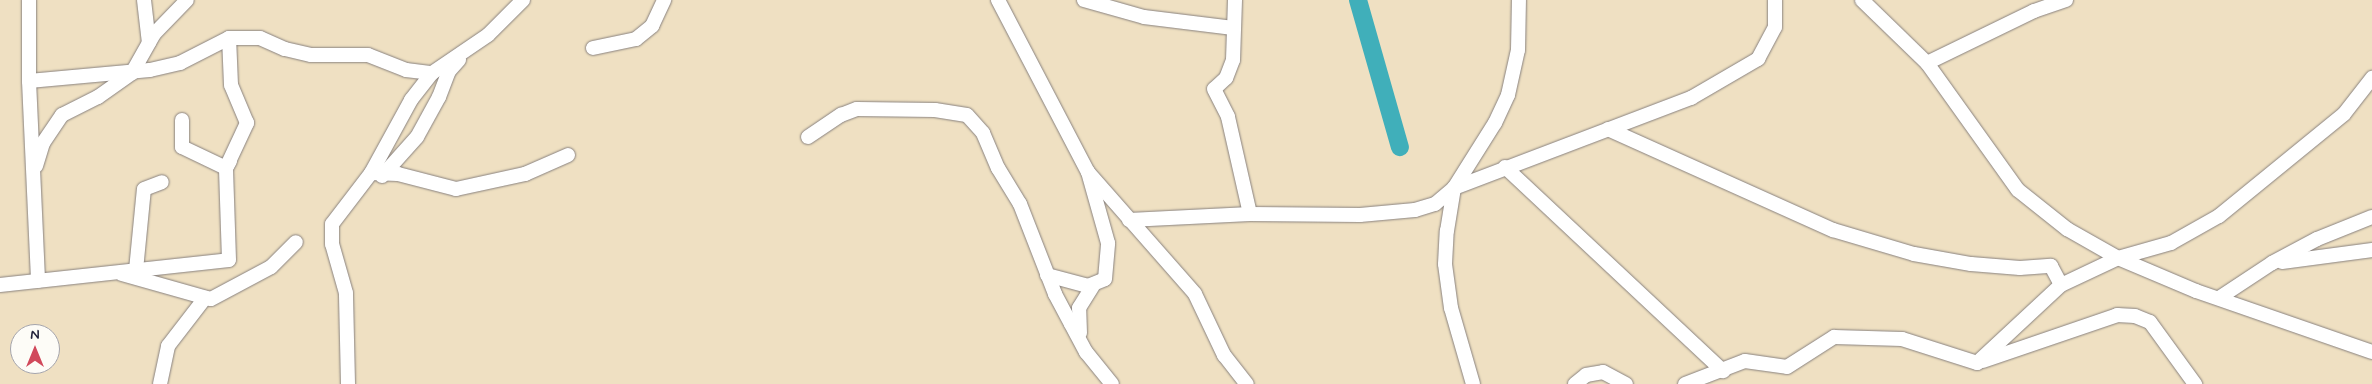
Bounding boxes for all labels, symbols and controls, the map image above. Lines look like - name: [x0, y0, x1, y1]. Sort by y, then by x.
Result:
- north arrow: [10, 324, 60, 374]
- text: N: [30, 326, 40, 344]

